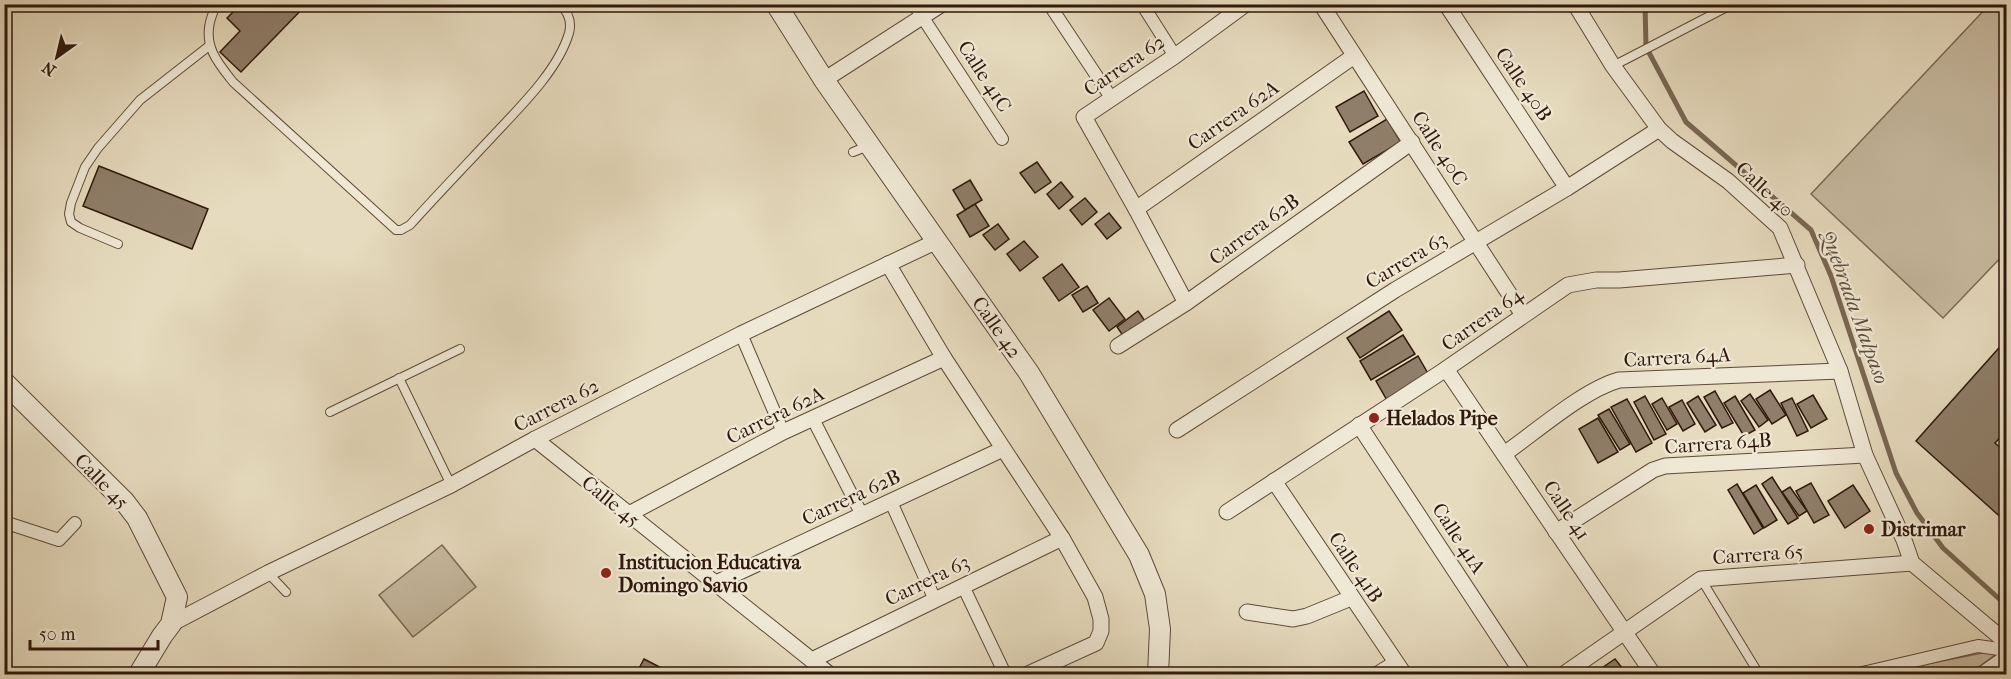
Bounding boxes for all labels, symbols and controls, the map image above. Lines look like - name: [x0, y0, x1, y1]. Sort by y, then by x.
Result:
- north arrow: [27, 27, 87, 87]
- street label: Carrera 62: [1079, 30, 1169, 101]
- street label: Calle 41C: [953, 36, 1016, 116]
- street label: Calle 40B: [1491, 43, 1557, 125]
- text: N: [38, 57, 59, 80]
- street label: Carrera 62A: [1183, 75, 1284, 155]
- street label: Calle 40C: [1407, 107, 1472, 190]
- street label: Calle 40: [1731, 157, 1798, 222]
- street label: Carrera 62B: [1205, 189, 1304, 270]
- water label: Quebrada Malpaso: [1815, 226, 1894, 387]
- street label: Carrera 63: [1362, 227, 1451, 294]
- street label: Carrera 64: [1437, 282, 1528, 356]
- street label: Calle 42: [967, 292, 1026, 363]
- street label: Carrera 64A: [1623, 343, 1732, 372]
- street label: Carrera 62: [510, 374, 603, 437]
- street label: Carrera 62A: [723, 382, 829, 449]
- place label: Helados Pipe: [1386, 407, 1498, 430]
- marker: Helados Pipe: [1367, 411, 1381, 425]
- street label: Carrera 64B: [1664, 428, 1772, 459]
- street label: Calle 45: [70, 449, 133, 514]
- street label: Carrera 62B: [798, 465, 904, 530]
- street label: Calle 45: [577, 471, 644, 532]
- street label: Calle 41: [1538, 476, 1595, 544]
- street label: Calle 41A: [1427, 499, 1490, 579]
- place label: Distrimar: [1881, 518, 1966, 541]
- marker: Distrimar: [1862, 522, 1876, 536]
- street label: Calle 41B: [1324, 528, 1387, 607]
- street label: Carrera 65: [1712, 540, 1804, 569]
- street label: Carrera 63: [881, 550, 973, 611]
- place label: Institucion Educativa Domingo Savio: [618, 551, 801, 597]
- marker: Institucion Educativa Domingo Savio: [599, 566, 613, 580]
- scale bar: [30, 613, 158, 651]
- text: 50 m: [39, 624, 76, 645]

